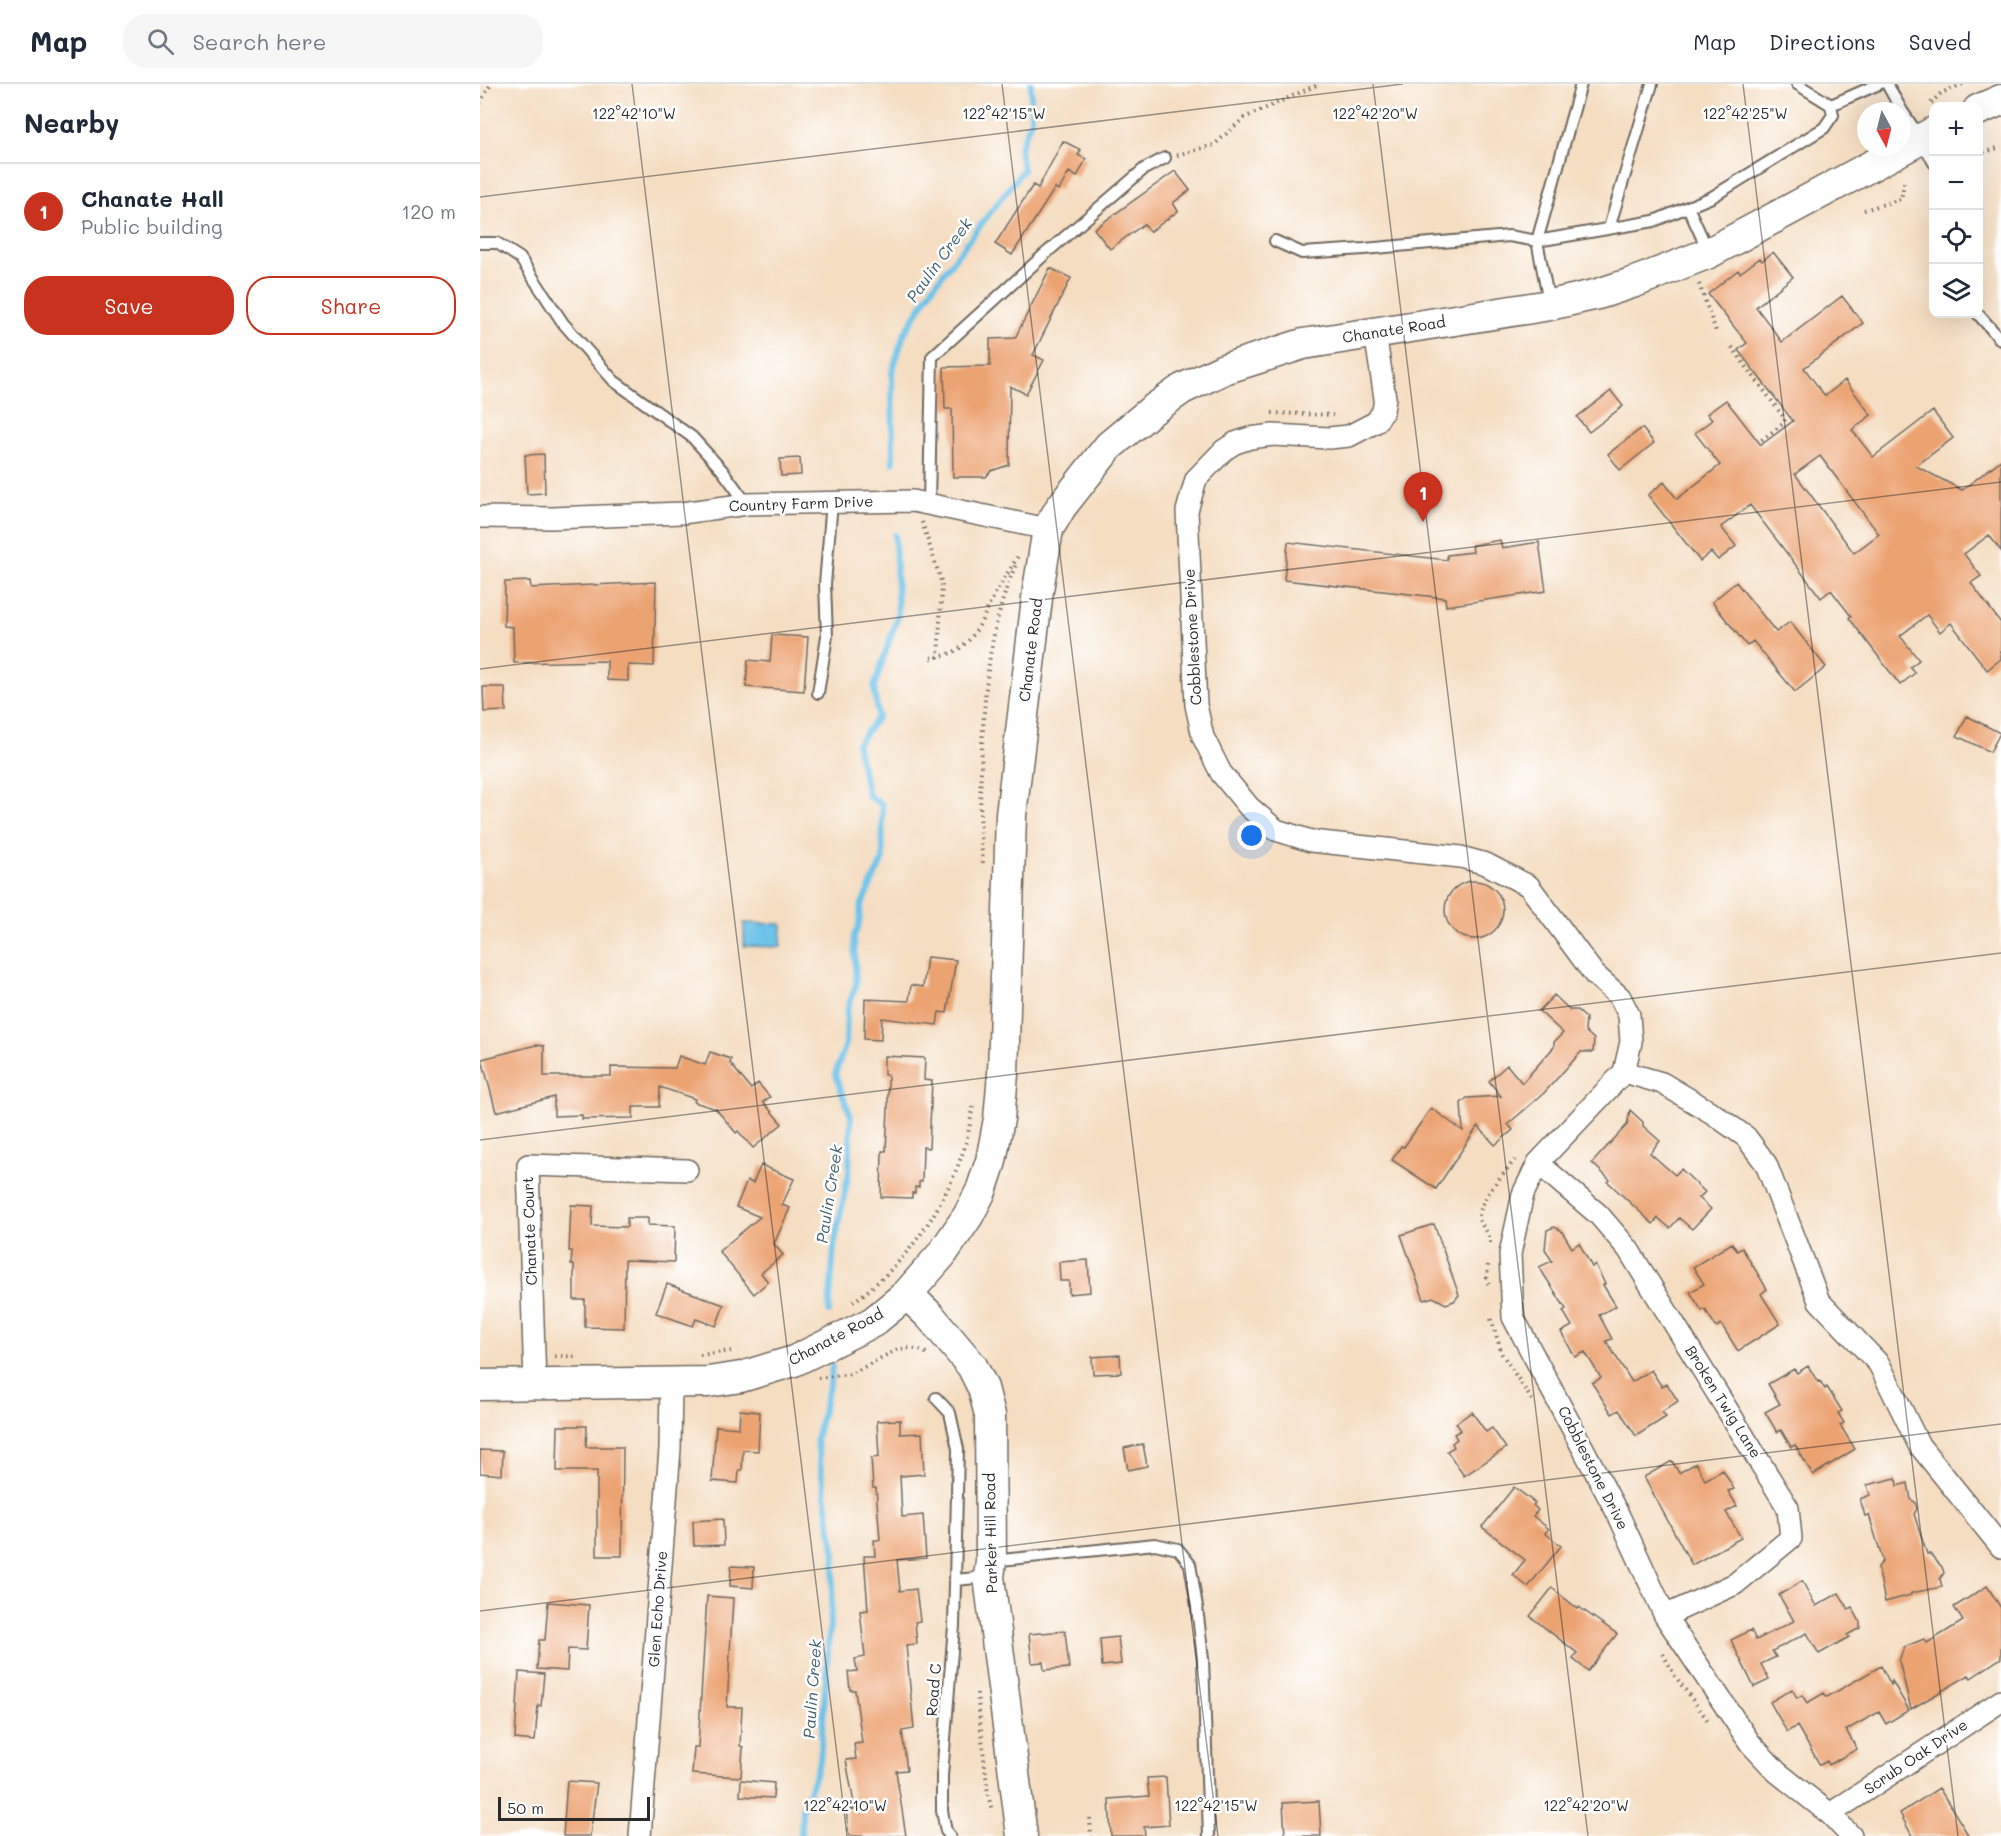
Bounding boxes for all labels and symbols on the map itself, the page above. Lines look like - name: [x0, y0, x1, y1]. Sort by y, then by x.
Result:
- north arrow: [1857, 102, 1911, 156]
- text: 122°42'10"W: [592, 103, 676, 123]
- text: 122°42'15"W: [962, 103, 1046, 123]
- text: 122°42'20"W: [1332, 103, 1418, 123]
- text: 122°42'25"W: [1702, 103, 1788, 123]
- water label: Paulin Creek: [901, 213, 977, 306]
- street label: Chanate Road: [1341, 311, 1447, 347]
- pin: 1: [1404, 472, 1442, 522]
- street label: Country Farm Drive: [728, 490, 874, 516]
- street label: Cobblestone Drive: [1178, 568, 1206, 706]
- street label: Chanate Road: [1014, 597, 1046, 703]
- your location: [1237, 821, 1266, 850]
- water label: Paulin Creek: [810, 1143, 847, 1245]
- street label: Chanate Court: [517, 1176, 541, 1286]
- street label: Chanate Road: [785, 1303, 886, 1369]
- street label: Broken Twig Lane: [1681, 1341, 1767, 1461]
- street label: Cobblestone Drive: [1554, 1402, 1634, 1533]
- street label: Parker Hill Road: [979, 1473, 1001, 1593]
- street label: Glen Echo Drive: [643, 1550, 671, 1668]
- water label: Paulin Creek: [798, 1638, 825, 1739]
- street label: Road C: [921, 1662, 945, 1717]
- street label: Scrub Oak Drive: [1860, 1714, 1971, 1798]
- scale bar: [498, 1794, 650, 1822]
- text: 122°42'10"W: [803, 1795, 887, 1815]
- text: 122°42'15"W: [1174, 1795, 1258, 1815]
- text: 122°42'20"W: [1543, 1795, 1629, 1815]

